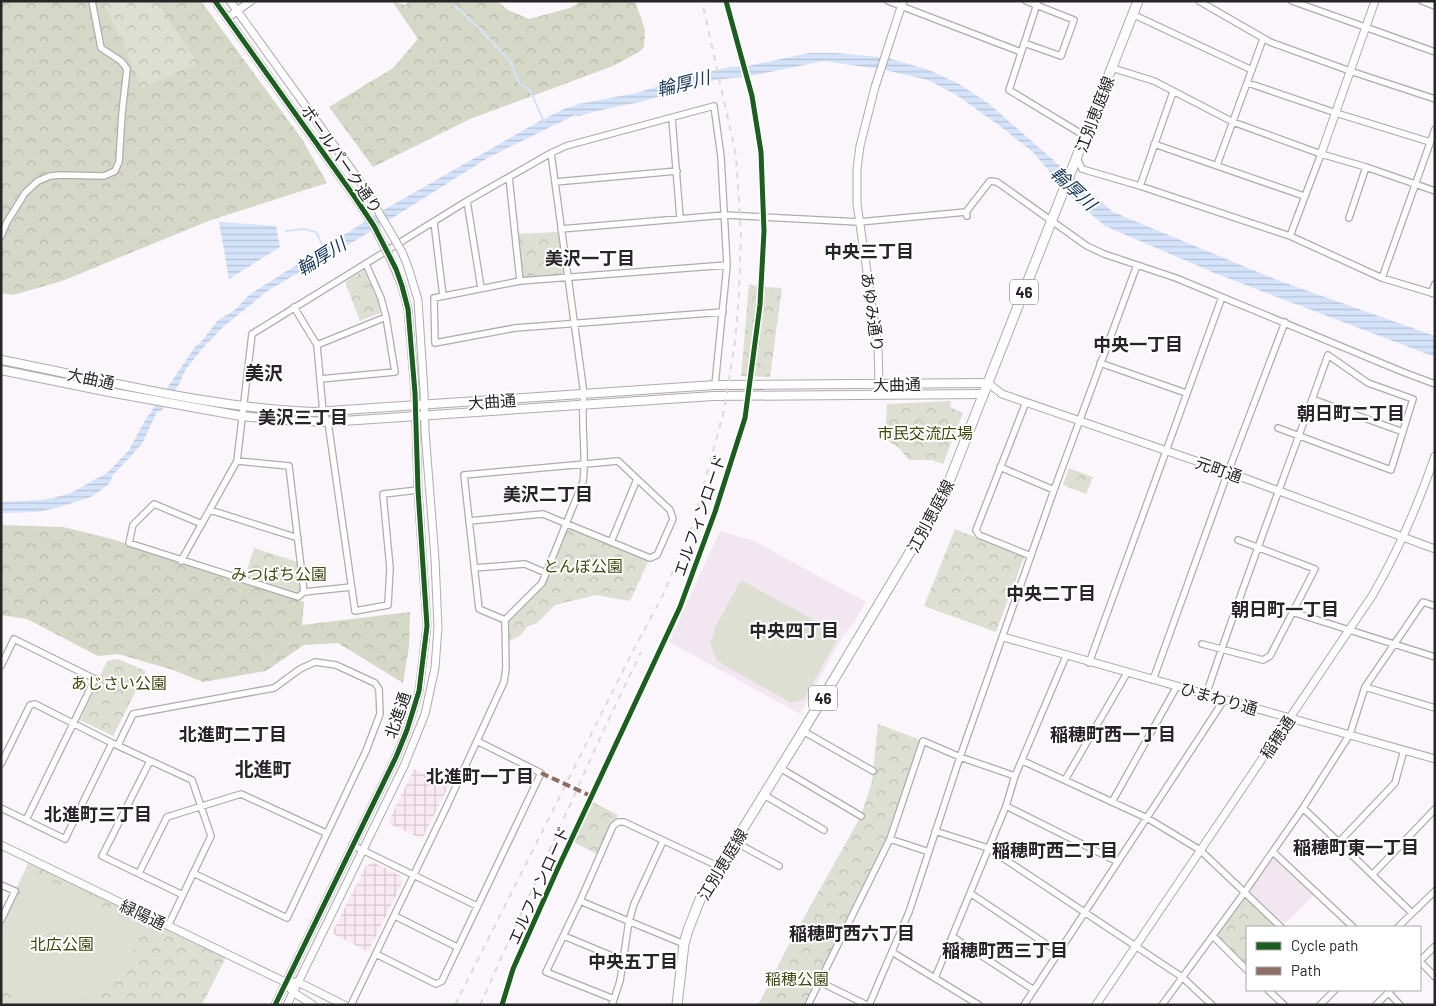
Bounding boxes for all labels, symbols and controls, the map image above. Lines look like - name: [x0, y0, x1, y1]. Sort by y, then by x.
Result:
- water label: 輪厚川: [654, 65, 714, 100]
- street label: 江別恵庭線: [1071, 73, 1117, 155]
- street label: ボールパーク通り: [298, 101, 386, 217]
- water label: 輪厚川: [1047, 162, 1103, 216]
- water label: 輪厚川: [292, 231, 351, 280]
- district label: 中央三丁目: [824, 240, 914, 262]
- district label: 美沢一丁目: [545, 247, 635, 269]
- street label: あゆみ通り: [858, 271, 888, 353]
- road number: 46: [1010, 280, 1038, 304]
- district label: 中央一丁目: [1093, 333, 1183, 355]
- district label: 美沢: [245, 361, 283, 384]
- street label: 大曲通: [66, 364, 116, 392]
- street label: 大曲通: [873, 374, 921, 394]
- street label: 大曲通: [467, 390, 517, 412]
- district label: 朝日町二丁目: [1297, 402, 1405, 424]
- district label: 美沢三丁目: [258, 406, 348, 428]
- park label: 市民交流広場: [877, 423, 973, 442]
- street label: エルフィンロード: [669, 452, 729, 578]
- street label: 元町通: [1193, 452, 1245, 486]
- street label: 江別恵庭線: [903, 476, 957, 556]
- district label: 美沢二丁目: [503, 483, 593, 505]
- park label: とんぼ公園: [543, 556, 623, 575]
- park label: みつばち公園: [231, 564, 327, 583]
- district label: 中央二丁目: [1006, 582, 1096, 604]
- district label: 朝日町一丁目: [1231, 598, 1339, 620]
- district label: 中央四丁目: [749, 619, 839, 641]
- park label: あじさい公園: [71, 673, 167, 692]
- street label: ひまわり通: [1178, 678, 1260, 718]
- road number: 46: [809, 686, 837, 710]
- street label: 北進通: [380, 689, 414, 741]
- street label: 稲穂通: [1256, 712, 1298, 762]
- district label: 北進町二丁目: [179, 723, 287, 745]
- district label: 稲穂町西一丁目: [1050, 723, 1176, 745]
- district label: 北進町: [234, 757, 292, 780]
- district label: 北進町一丁目: [426, 765, 534, 787]
- district label: 北進町三丁目: [44, 803, 152, 825]
- street label: エルフィンロード: [503, 823, 573, 947]
- street label: 江別恵庭線: [693, 825, 751, 903]
- district label: 稲穂町東一丁目: [1293, 836, 1419, 858]
- district label: 稲穂町西二丁目: [992, 839, 1118, 861]
- street label: 緑陽通: [117, 895, 169, 933]
- district label: 稲穂町西六丁目: [789, 922, 915, 944]
- legend: [1246, 926, 1421, 991]
- park label: 北広公園: [30, 934, 94, 953]
- text: Cycle path: [1291, 936, 1358, 954]
- district label: 稲穂町西三丁目: [942, 939, 1068, 961]
- district label: 中央五丁目: [588, 950, 678, 972]
- text: Path: [1291, 961, 1321, 979]
- park label: 稲穂公園: [765, 969, 829, 988]

